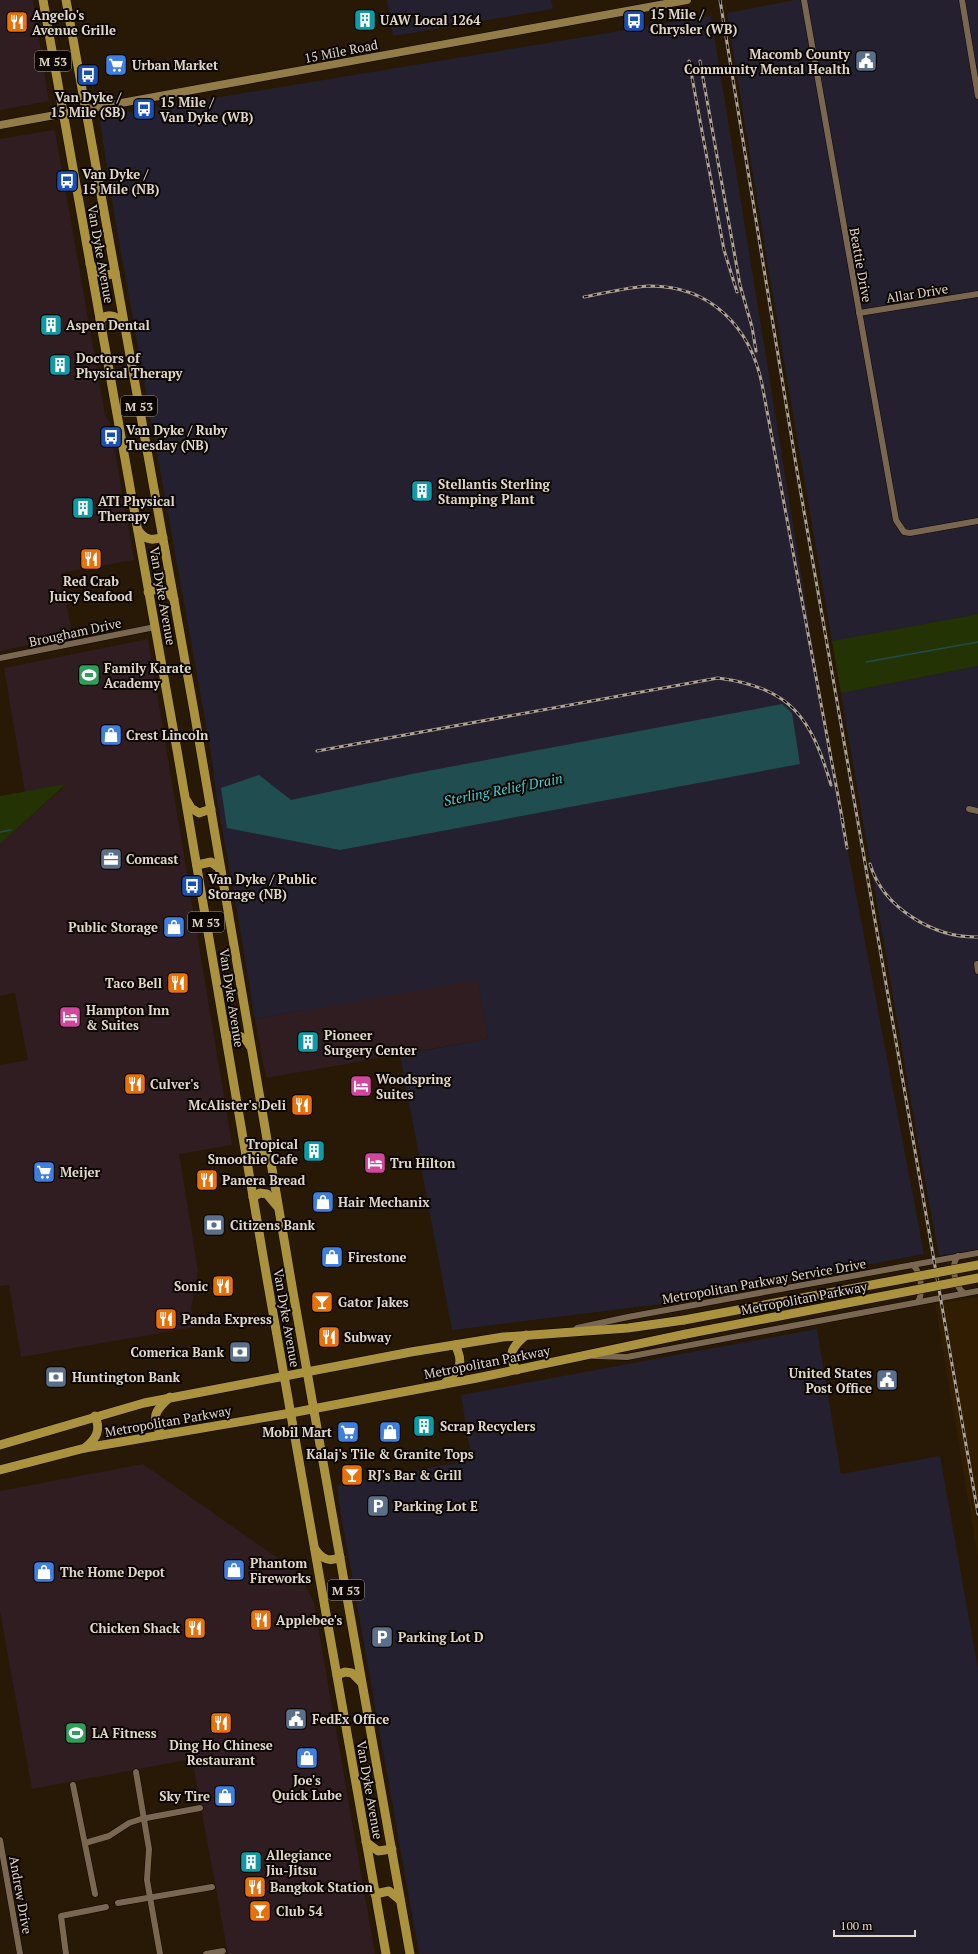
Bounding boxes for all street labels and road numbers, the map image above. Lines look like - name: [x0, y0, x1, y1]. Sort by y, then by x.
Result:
- street label: 15 Mile Road: [303, 35, 379, 67]
- road number: M 53: [35, 51, 71, 71]
- street label: Van Dyke Avenue: [83, 203, 119, 305]
- street label: Beattie Drive: [846, 226, 876, 304]
- street label: Allar Drive: [885, 279, 949, 307]
- road number: M 53: [121, 396, 157, 416]
- street label: Van Dyke Avenue: [145, 545, 181, 647]
- street label: Brougham Drive: [27, 613, 123, 651]
- road number: M 53: [188, 912, 224, 932]
- street label: Van Dyke Avenue: [215, 947, 249, 1049]
- street label: Metropolitan Parkway Service Drive: [661, 1255, 867, 1307]
- street label: Van Dyke Avenue: [269, 1267, 305, 1369]
- street label: Metropolitan Parkway: [740, 1278, 868, 1318]
- street label: Metropolitan Parkway: [422, 1341, 552, 1383]
- street label: Metropolitan Parkway: [103, 1401, 233, 1441]
- road number: M 53: [328, 1580, 364, 1600]
- street label: Van Dyke Avenue: [352, 1739, 388, 1841]
- street label: Andrew Drive: [5, 1855, 37, 1935]

